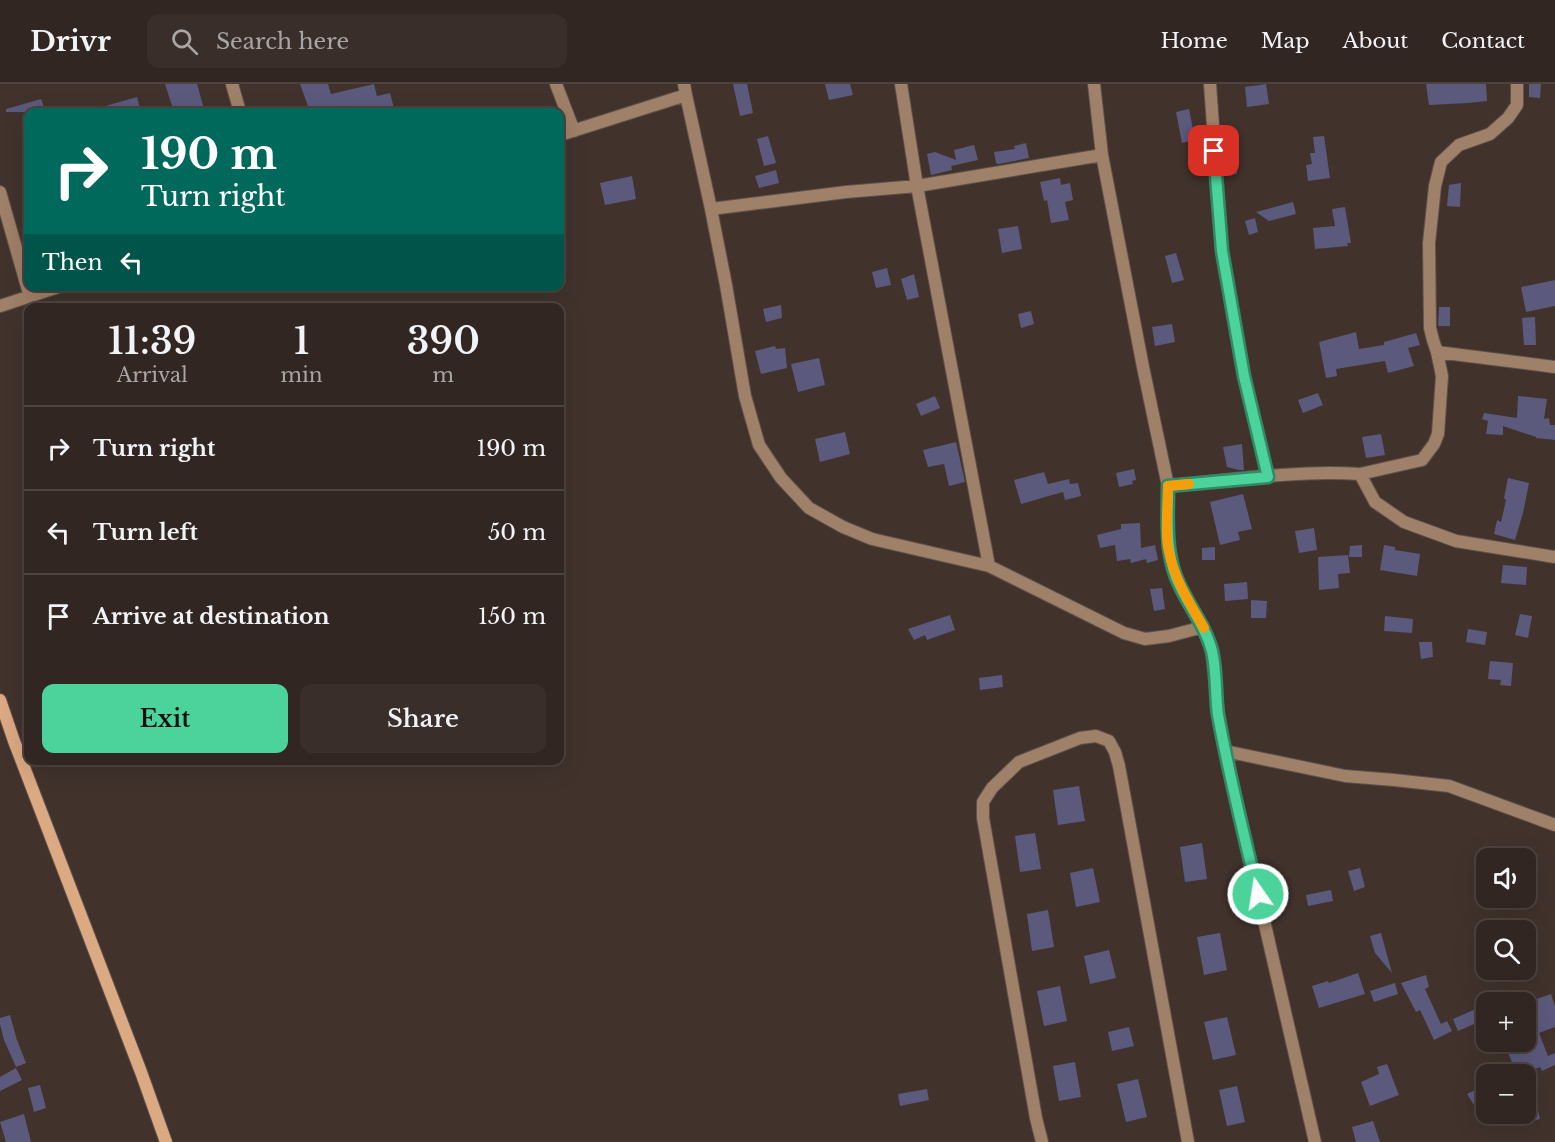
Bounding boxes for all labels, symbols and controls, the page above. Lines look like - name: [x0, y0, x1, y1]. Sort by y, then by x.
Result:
- search box: [147, 14, 567, 68]
- text: Drivr: [30, 24, 111, 59]
- icon: search: [168, 25, 201, 58]
- text: Search here: [216, 28, 349, 55]
- text: Home: [1161, 28, 1228, 54]
- text: Map: [1261, 28, 1309, 54]
- text: About: [1342, 28, 1408, 54]
- text: Contact: [1441, 28, 1525, 54]
- pin: [1188, 125, 1239, 176]
- text: 190 m: [141, 128, 277, 180]
- icon: right: [42, 132, 120, 210]
- icon: arrive: [1197, 134, 1230, 167]
- text: Turn right: [141, 180, 285, 213]
- icon: left: [115, 246, 148, 279]
- text: Then: [42, 249, 103, 276]
- text: 11:39: [108, 319, 196, 364]
- text: 1: [294, 319, 309, 364]
- text: 390: [407, 319, 480, 364]
- text: Arrival: [117, 363, 188, 387]
- text: min: [281, 363, 323, 387]
- text: m: [433, 363, 454, 387]
- icon: right: [42, 432, 75, 465]
- text: Turn right: [93, 435, 215, 462]
- text: 190 m: [476, 435, 546, 462]
- icon: left: [42, 516, 75, 549]
- text: Turn left: [93, 519, 198, 546]
- text: 50 m: [488, 519, 546, 546]
- icon: arrive: [42, 600, 75, 633]
- text: Arrive at destination: [93, 603, 330, 630]
- text: 150 m: [478, 603, 546, 630]
- button: Exit: [42, 684, 288, 753]
- button: Share: [300, 684, 546, 753]
- map controls: [1476, 848, 1536, 1124]
- button: sound: [1476, 848, 1536, 908]
- position arrow: [1226, 862, 1290, 926]
- button: search: [1476, 920, 1536, 980]
- button: +: [1476, 992, 1536, 1052]
- button: −: [1476, 1064, 1536, 1124]

